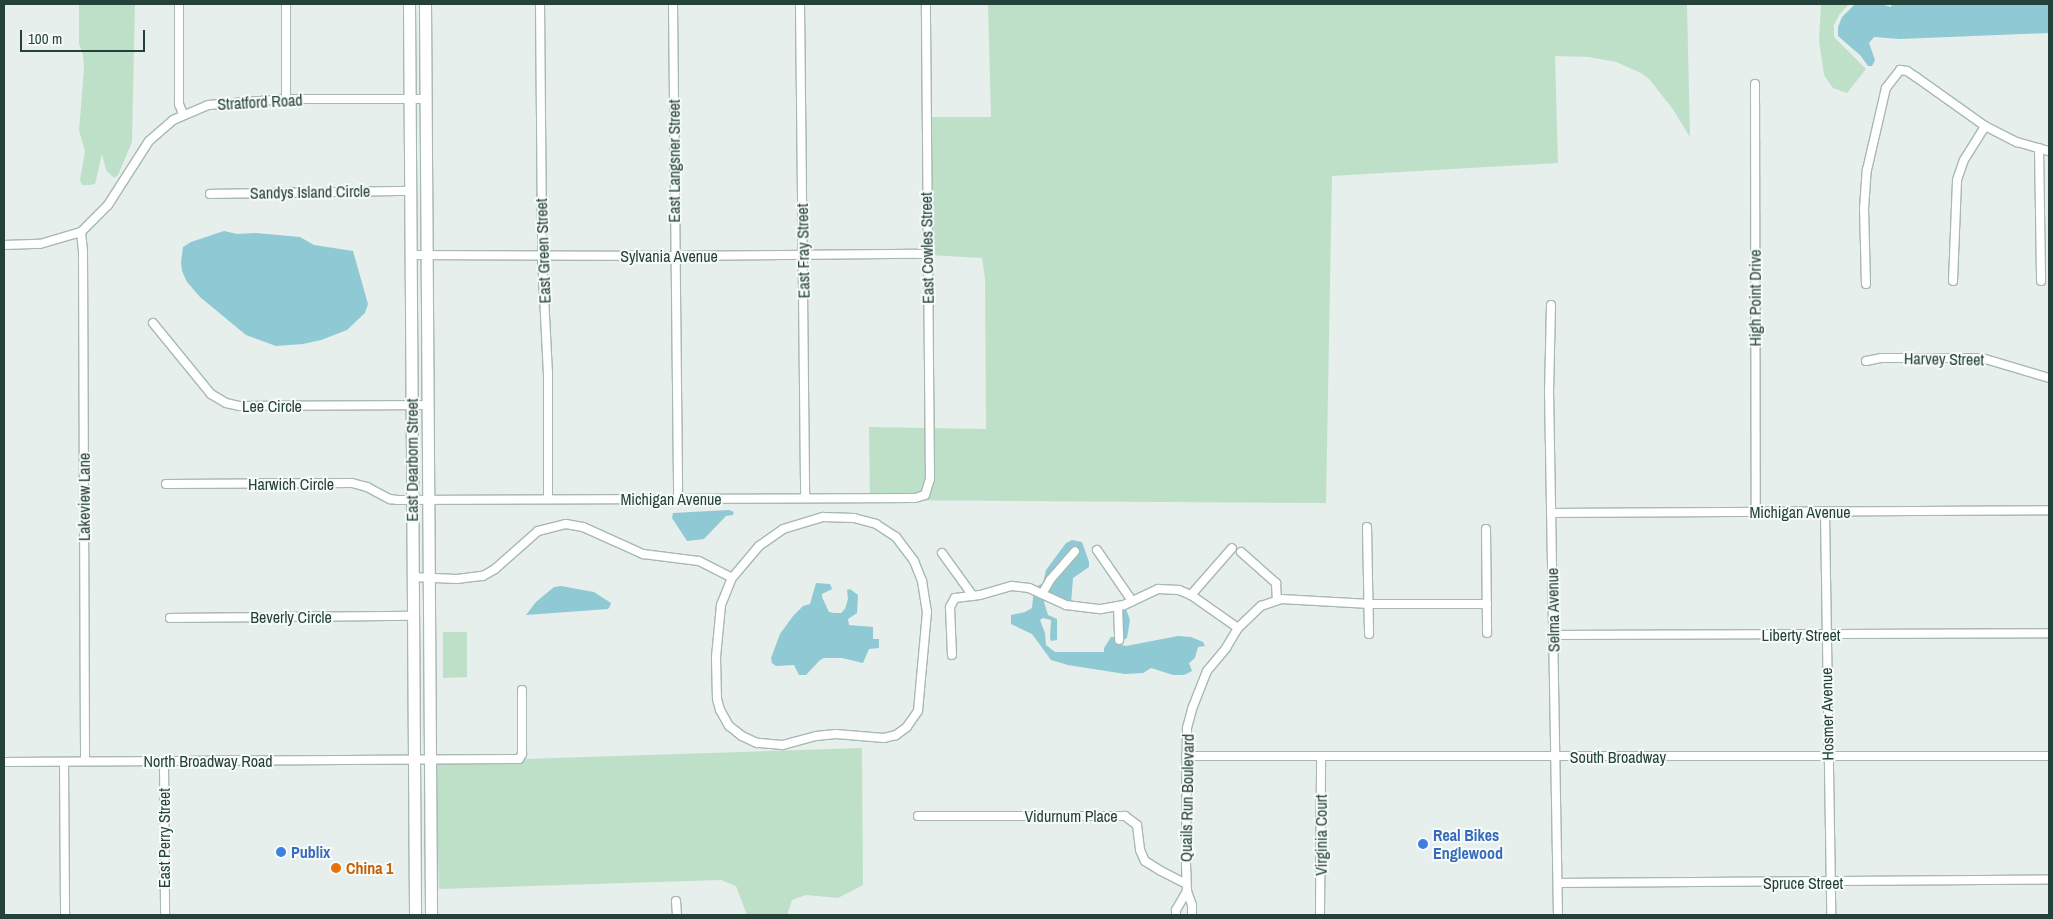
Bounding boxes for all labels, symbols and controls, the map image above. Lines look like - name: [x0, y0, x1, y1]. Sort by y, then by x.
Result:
- scale bar: [22, 20, 148, 52]
- text: 100 m: [28, 28, 62, 49]
- street label: Stratford Road: [217, 90, 303, 114]
- street label: East Langsner Street: [664, 99, 684, 223]
- street label: Sandys Island Circle: [250, 181, 370, 203]
- street label: East Cowles Street: [916, 192, 938, 304]
- street label: East Green Street: [532, 198, 554, 304]
- street label: East Fray Street: [793, 203, 813, 299]
- street label: Sylvania Avenue: [620, 246, 718, 266]
- street label: High Point Drive: [1745, 250, 1765, 346]
- street label: Harvey Street: [1904, 349, 1984, 369]
- street label: Lee Circle: [242, 396, 302, 416]
- street label: East Dearborn Street: [402, 398, 422, 522]
- street label: Lakeview Lane: [74, 453, 94, 541]
- street label: Harwich Circle: [248, 474, 334, 494]
- street label: Michigan Avenue: [620, 489, 722, 509]
- street label: Michigan Avenue: [1749, 502, 1851, 522]
- street label: Selma Avenue: [1543, 567, 1563, 653]
- street label: Beverly Circle: [250, 607, 332, 627]
- street label: Liberty Street: [1762, 625, 1840, 645]
- street label: Hosmer Avenue: [1817, 667, 1837, 761]
- street label: Quails Run Boulevard: [1176, 734, 1198, 862]
- street label: South Broadway: [1570, 747, 1666, 767]
- street label: North Broadway Road: [143, 751, 273, 771]
- street label: East Perry Street: [154, 788, 174, 888]
- street label: Virginia Court: [1311, 794, 1331, 876]
- street label: Vidurnum Place: [1024, 806, 1118, 826]
- place label: Real Bikes Englewood: [1433, 825, 1503, 863]
- marker: Real Bikes Englewood: [1417, 838, 1429, 850]
- place label: Publix: [291, 842, 330, 862]
- marker: Publix: [275, 846, 287, 858]
- place label: China 1: [346, 858, 393, 878]
- marker: China 1: [330, 862, 342, 874]
- street label: Spruce Street: [1763, 873, 1843, 893]

